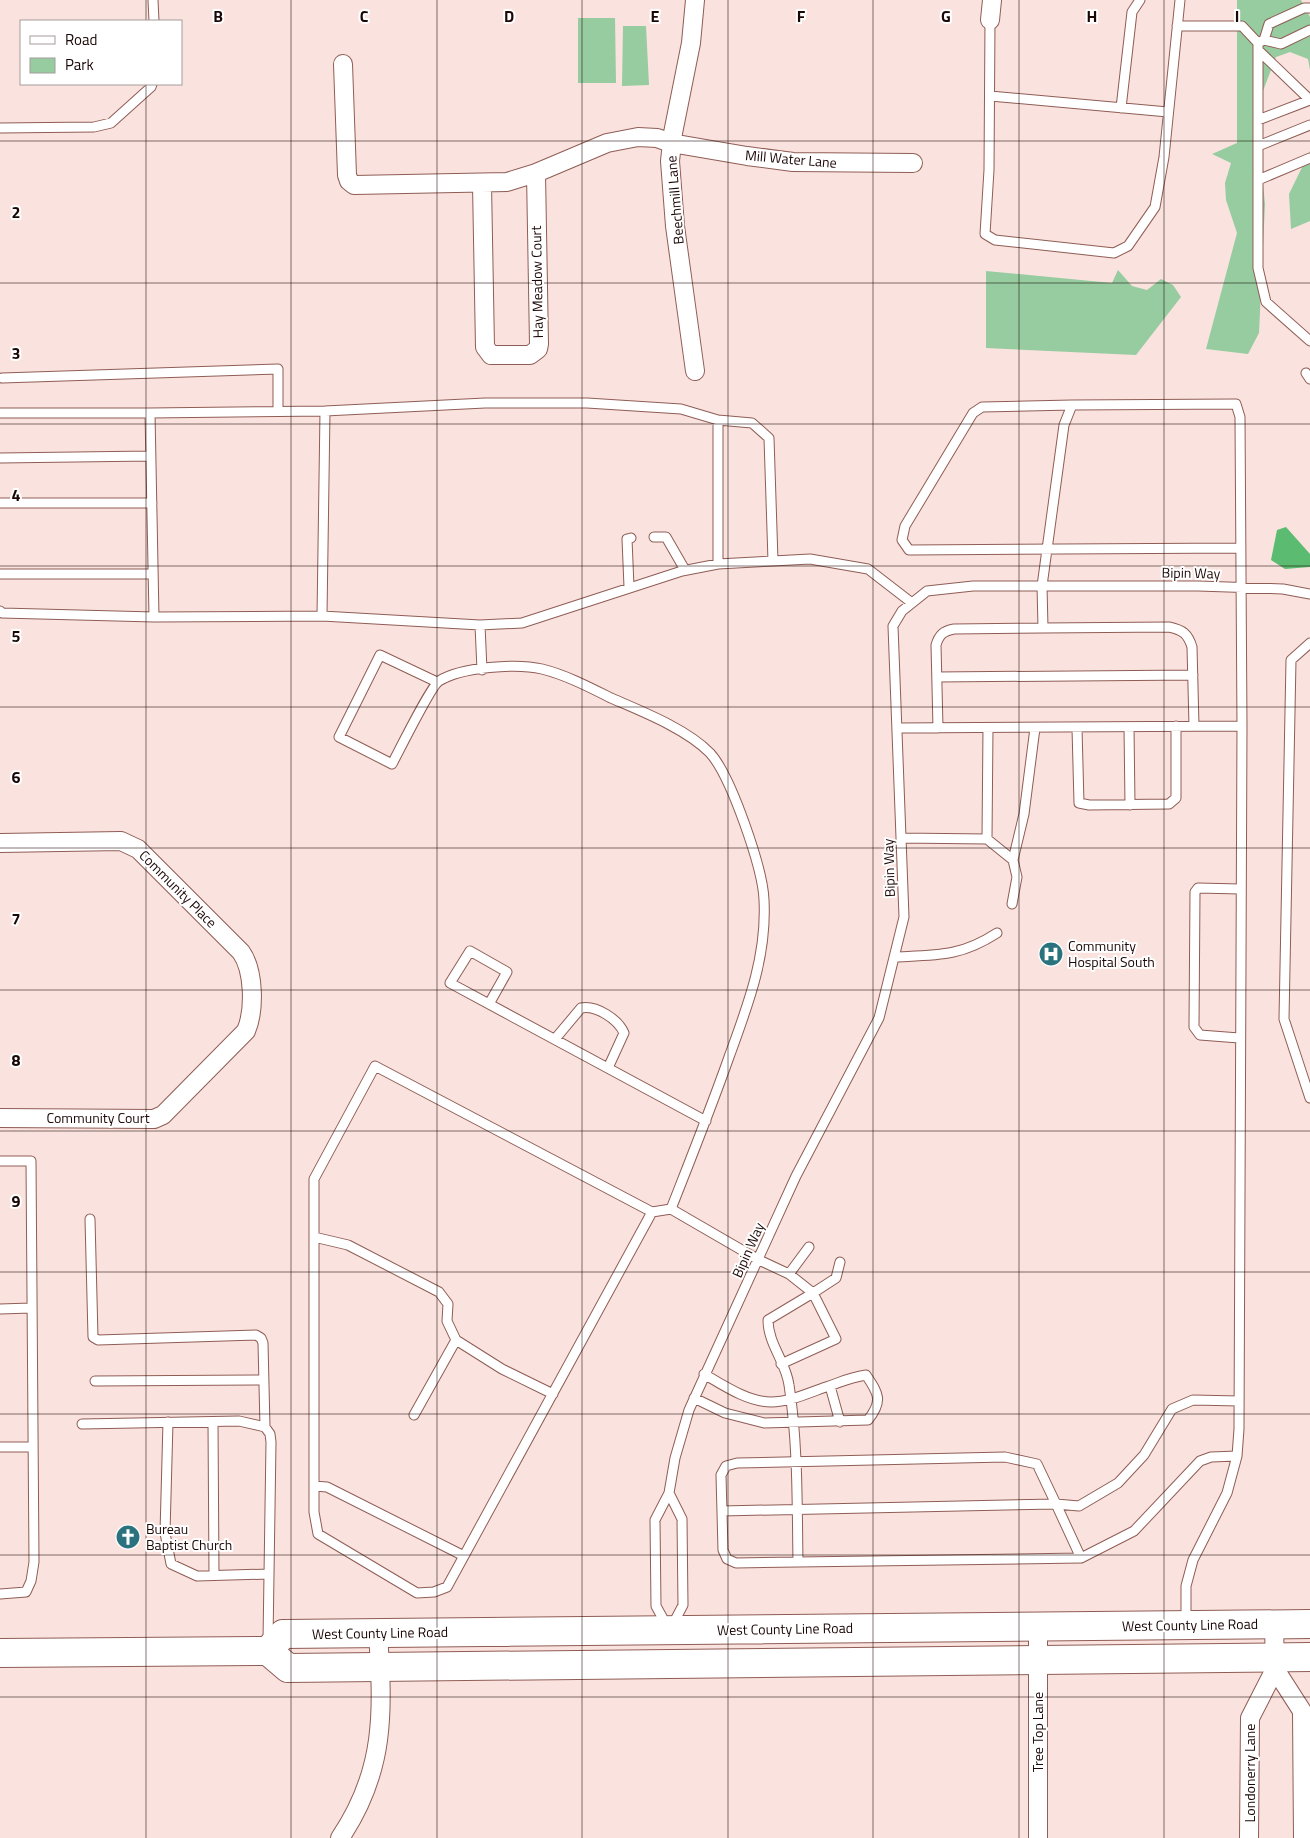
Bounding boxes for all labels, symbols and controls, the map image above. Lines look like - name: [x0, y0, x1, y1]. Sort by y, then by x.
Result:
- text: B: [213, 4, 223, 28]
- text: C: [360, 4, 369, 28]
- text: D: [504, 4, 514, 28]
- text: E: [651, 4, 660, 28]
- text: F: [797, 4, 806, 28]
- text: G: [941, 4, 951, 28]
- text: H: [1087, 4, 1097, 28]
- text: I: [1235, 4, 1239, 28]
- legend: [20, 20, 182, 85]
- text: Road: [65, 28, 97, 51]
- text: Park: [65, 53, 94, 76]
- street label: Mill Water Lane: [744, 144, 838, 173]
- street label: Beechmill Lane: [660, 155, 689, 245]
- text: 2: [12, 200, 20, 224]
- street label: Hay Meadow Court: [525, 225, 548, 338]
- text: 3: [12, 341, 20, 365]
- text: 4: [12, 483, 21, 507]
- street label: Bipin Way: [1162, 561, 1221, 584]
- text: 5: [12, 624, 21, 648]
- text: 6: [12, 765, 21, 789]
- street label: Bipin Way: [877, 838, 900, 898]
- street label: Community Place: [135, 845, 222, 932]
- text: 7: [12, 907, 20, 931]
- place label: Community Hospital South: [1068, 935, 1155, 972]
- hospital icon: Community Hospital South: [1038, 941, 1064, 967]
- text: 8: [12, 1048, 21, 1072]
- street label: Community Court: [46, 1107, 150, 1128]
- text: 9: [12, 1189, 21, 1213]
- street label: Bipin Way: [726, 1219, 769, 1281]
- place label: Bureau Baptist Church: [146, 1518, 232, 1555]
- church icon: Bureau Baptist Church: [115, 1524, 141, 1550]
- street label: West County Line Road: [1122, 1613, 1258, 1636]
- street label: West County Line Road: [717, 1617, 853, 1640]
- street label: West County Line Road: [312, 1621, 448, 1644]
- street label: Tree Top Lane: [1027, 1692, 1048, 1772]
- street label: Londonerry Lane: [1239, 1724, 1260, 1822]

